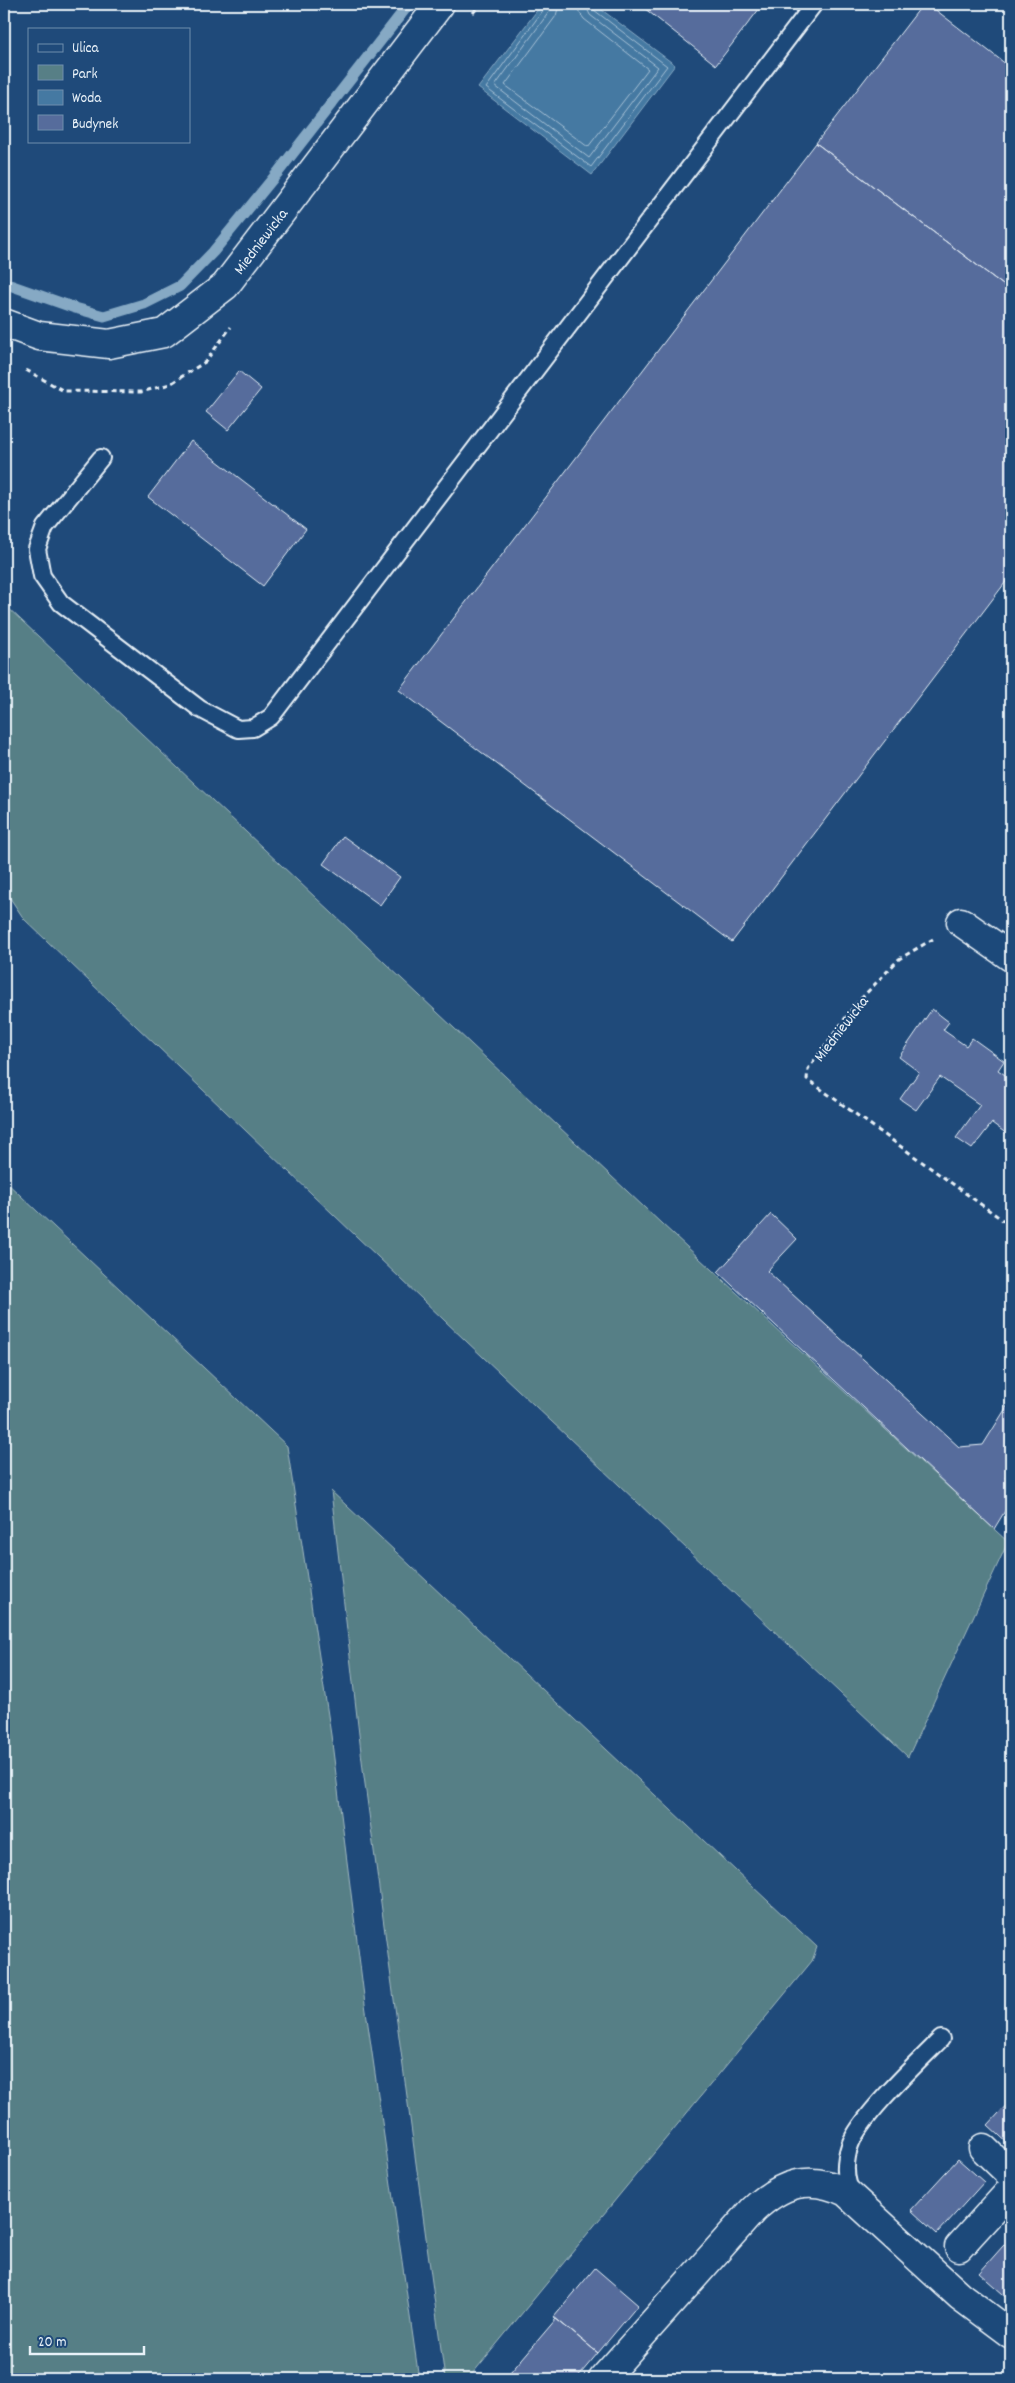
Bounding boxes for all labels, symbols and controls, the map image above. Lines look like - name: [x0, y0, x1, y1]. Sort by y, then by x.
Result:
- legend: [28, 28, 190, 142]
- text: Ulica: [72, 38, 100, 60]
- text: Park: [72, 64, 98, 86]
- text: Woda: [72, 88, 102, 110]
- text: Budynek: [72, 114, 118, 136]
- street label: Miedniewicka: [229, 204, 295, 280]
- street label: Miedniewicka: [809, 991, 875, 1067]
- scale bar: [30, 2323, 144, 2355]
- text: 20 m: [38, 2332, 66, 2354]

